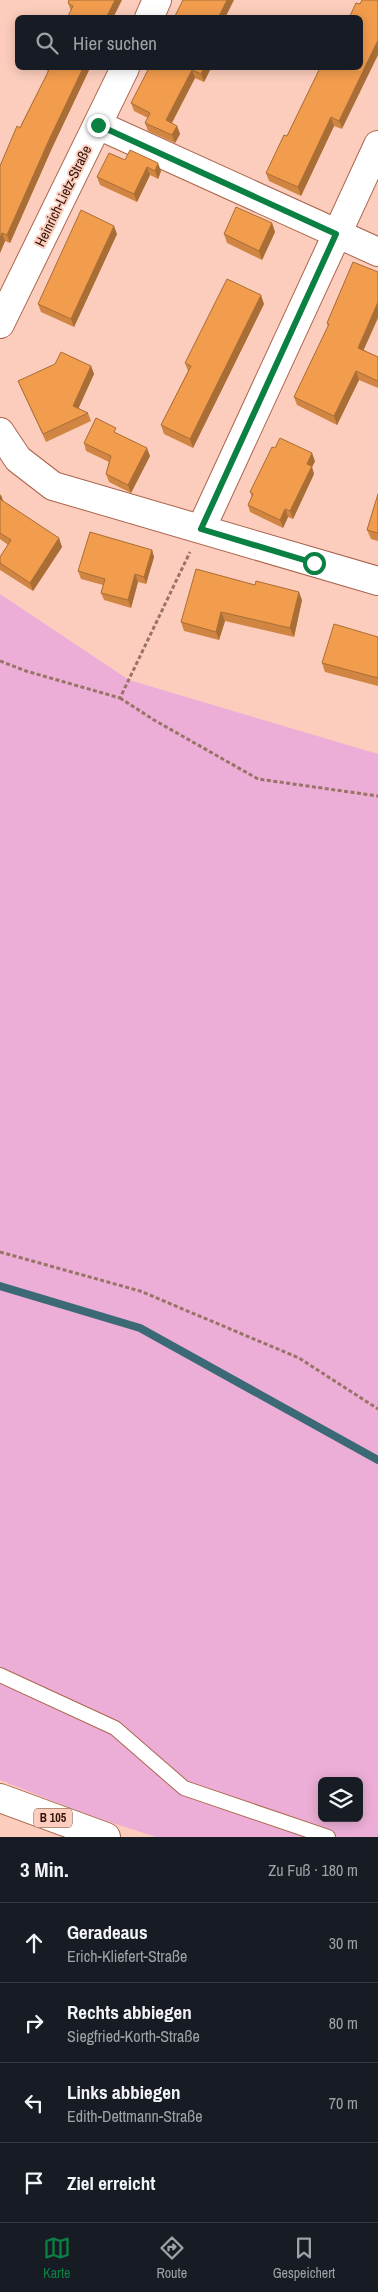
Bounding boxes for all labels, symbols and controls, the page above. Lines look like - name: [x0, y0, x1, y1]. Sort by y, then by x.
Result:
- search box: [15, 15, 363, 70]
- icon: search: [33, 29, 61, 57]
- text: Hier suchen: [73, 30, 157, 56]
- route end: [87, 114, 110, 137]
- street label: Heinrich-Lietz-Straße: [31, 142, 95, 250]
- route start: [303, 552, 326, 575]
- map controls: [318, 1777, 363, 1822]
- button: layers: [318, 1777, 363, 1822]
- road number: B 105: [34, 1809, 72, 1828]
- text: 3 Min.: [20, 1855, 69, 1884]
- text: Zu Fuß · 180 m: [268, 1859, 358, 1881]
- text: Geradeaus: [67, 1919, 148, 1945]
- icon: ahead: [20, 1929, 48, 1957]
- text: 30 m: [329, 1932, 358, 1954]
- text: Erich-Kliefert-Straße: [67, 1945, 187, 1967]
- text: Rechts abbiegen: [67, 1999, 192, 2025]
- icon: right: [20, 2009, 48, 2037]
- text: 80 m: [329, 2012, 358, 2034]
- text: Siegfried-Korth-Straße: [67, 2025, 200, 2047]
- text: Links abbiegen: [67, 2079, 180, 2105]
- icon: left: [20, 2089, 48, 2117]
- text: 70 m: [329, 2092, 358, 2114]
- text: Edith-Dettmann-Straße: [67, 2105, 203, 2127]
- icon: arrive: [20, 2169, 48, 2197]
- text: Ziel erreicht: [67, 2170, 155, 2196]
- tab: Karte: [43, 2234, 71, 2282]
- tab: Route: [156, 2234, 187, 2282]
- tab: Gespeichert: [273, 2234, 335, 2282]

